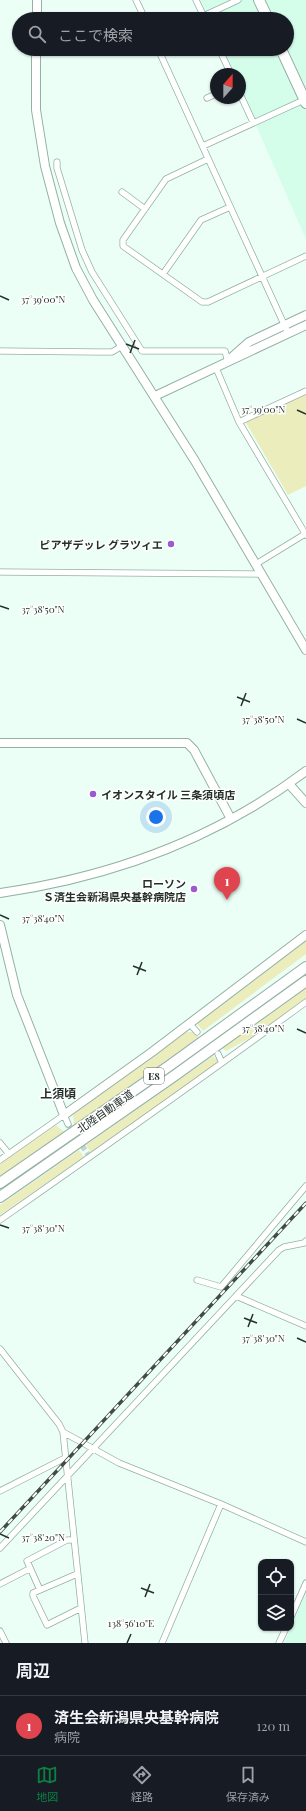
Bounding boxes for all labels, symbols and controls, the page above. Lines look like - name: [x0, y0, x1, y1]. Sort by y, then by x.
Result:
- search box: [12, 12, 294, 56]
- icon: search: [26, 23, 48, 45]
- text: ここで検索: [58, 25, 133, 45]
- north arrow: [210, 68, 246, 104]
- text: 37°39'00"N: [21, 292, 65, 306]
- text: 37°39'00"N: [241, 402, 285, 416]
- place label: ピアザデッレ グラツィエ: [39, 537, 163, 552]
- marker: ピアザデッレ グラツィエ: [166, 539, 176, 549]
- text: 37°38'50"N: [21, 602, 65, 616]
- text: 37°38'50"N: [241, 712, 285, 726]
- place label: イオンスタイル 三条須頃店: [101, 787, 235, 802]
- marker: イオンスタイル 三条須頃店: [88, 789, 98, 799]
- your location: [146, 807, 166, 827]
- pin: 1: [214, 867, 240, 900]
- place label: ローソン Ｓ済生会新潟県央基幹病院店: [43, 876, 186, 904]
- marker: ローソン Ｓ済生会新潟県央基幹病院店: [189, 884, 199, 894]
- text: 37°38'40"N: [21, 911, 65, 925]
- text: 37°38'40"N: [241, 1021, 285, 1035]
- road number: E8: [144, 1068, 164, 1084]
- district label: 上須頃: [40, 1085, 76, 1101]
- street label: 北陸自動車道: [74, 1086, 136, 1136]
- text: 37°38'30"N: [21, 1221, 65, 1235]
- text: 37°38'30"N: [241, 1331, 285, 1345]
- text: 37°38'20"N: [21, 1530, 65, 1544]
- map controls: [258, 1559, 294, 1631]
- button: locate: [258, 1559, 294, 1595]
- button: layers: [258, 1595, 294, 1631]
- text: 138°56'10"E: [108, 1616, 154, 1630]
- text: 周辺: [16, 1659, 50, 1681]
- text: 済生会新潟県央基幹病院: [54, 1707, 219, 1727]
- text: 1: [27, 1717, 31, 1734]
- text: 120 m: [256, 1717, 290, 1734]
- text: 病院: [54, 1728, 80, 1745]
- tab: 地図: [36, 1764, 58, 1804]
- tab: 経路: [131, 1764, 153, 1804]
- tab: 保存済み: [226, 1764, 270, 1804]

